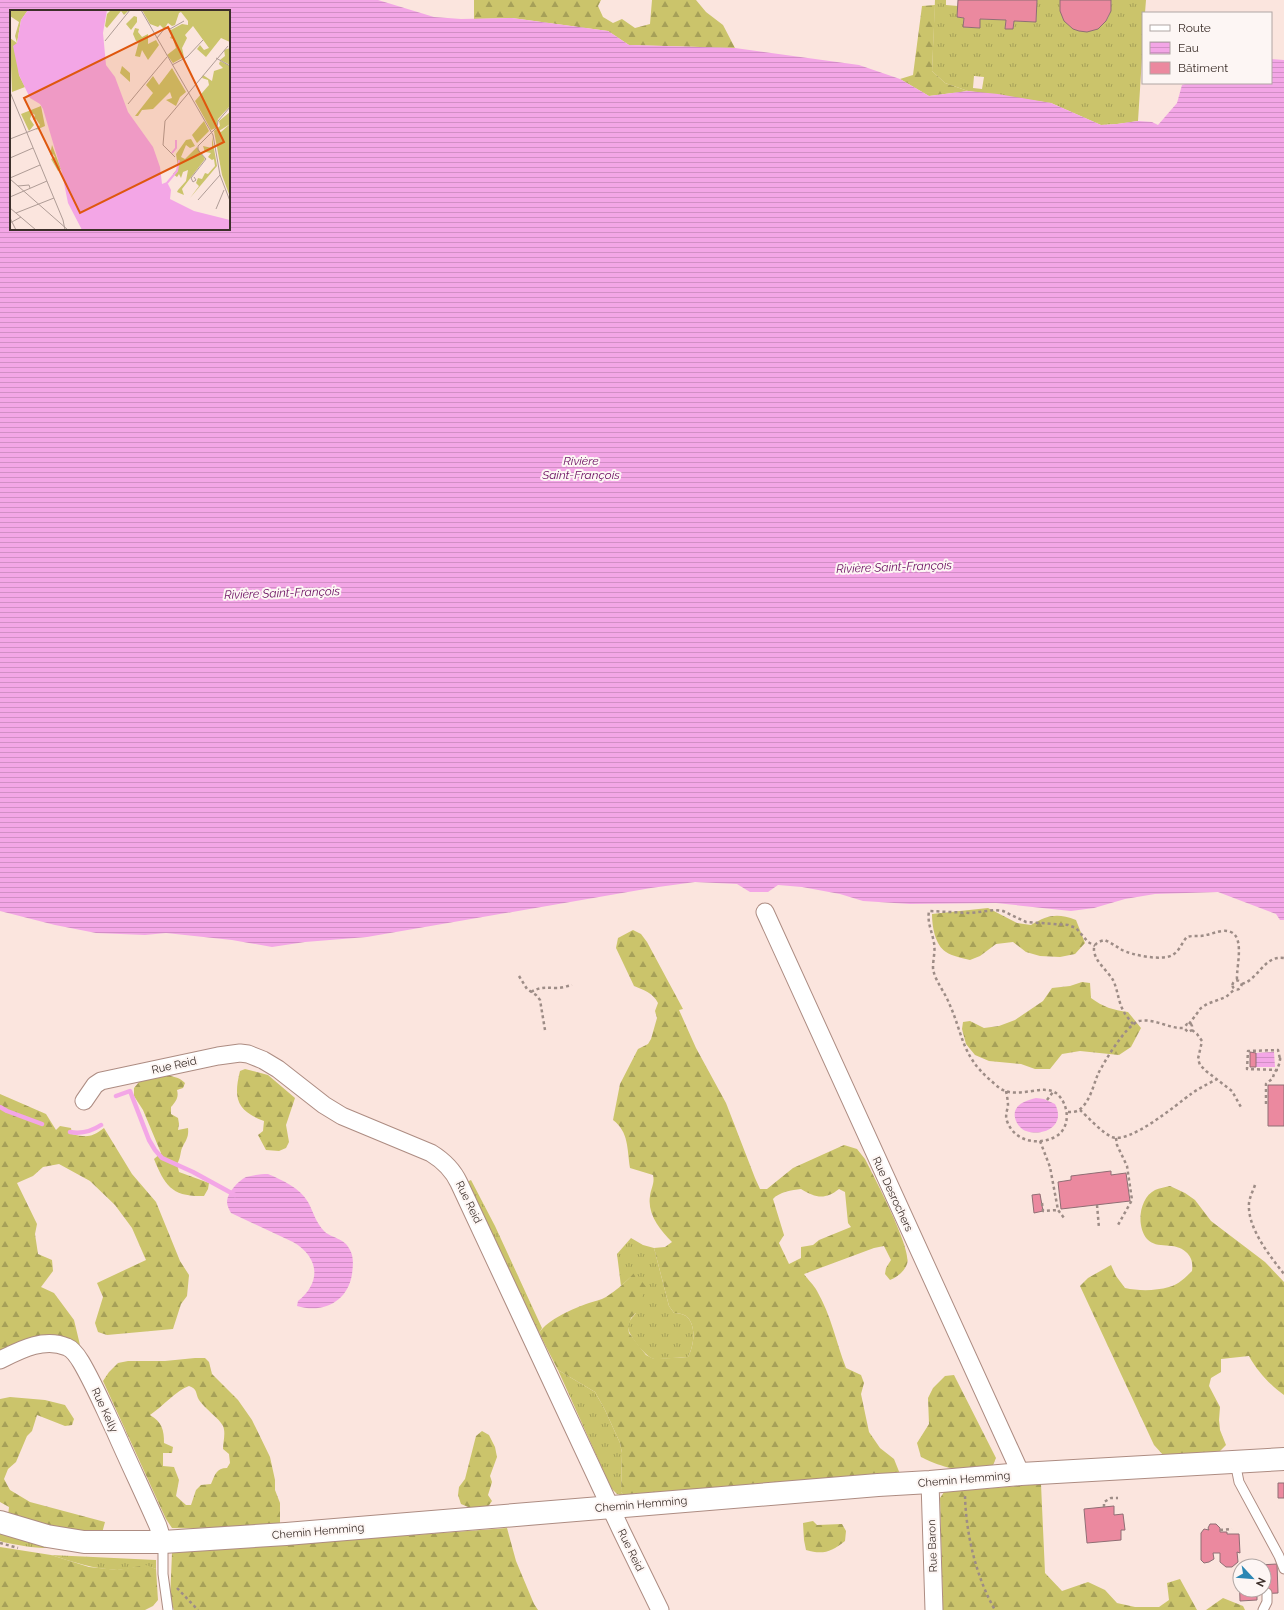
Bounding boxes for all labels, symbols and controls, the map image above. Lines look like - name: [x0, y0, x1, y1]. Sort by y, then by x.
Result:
- inset map: [10, 10, 230, 230]
- legend: [1142, 12, 1272, 84]
- text: Route: [1178, 21, 1211, 35]
- text: Eau: [1178, 41, 1199, 55]
- text: Bâtiment: [1178, 61, 1228, 75]
- water label: Rivière Saint-François: [541, 454, 620, 482]
- water label: Rivière Saint-François: [836, 558, 953, 576]
- water label: Rivière Saint-François: [224, 584, 341, 602]
- street label: Rue Reid: [150, 1054, 198, 1077]
- street label: Rue Desrochers: [870, 1155, 916, 1234]
- street label: Rue Reid: [453, 1179, 484, 1226]
- street label: Rue Kelly: [89, 1386, 121, 1435]
- street label: Chemin Hemming: [917, 1469, 1011, 1490]
- street label: Chemin Hemming: [594, 1494, 688, 1515]
- street label: Rue Baron: [925, 1519, 940, 1573]
- street label: Chemin Hemming: [271, 1521, 365, 1542]
- street label: Rue Reid: [615, 1527, 646, 1574]
- north arrow: [1232, 1558, 1272, 1598]
- text: N: [1253, 1576, 1268, 1589]

